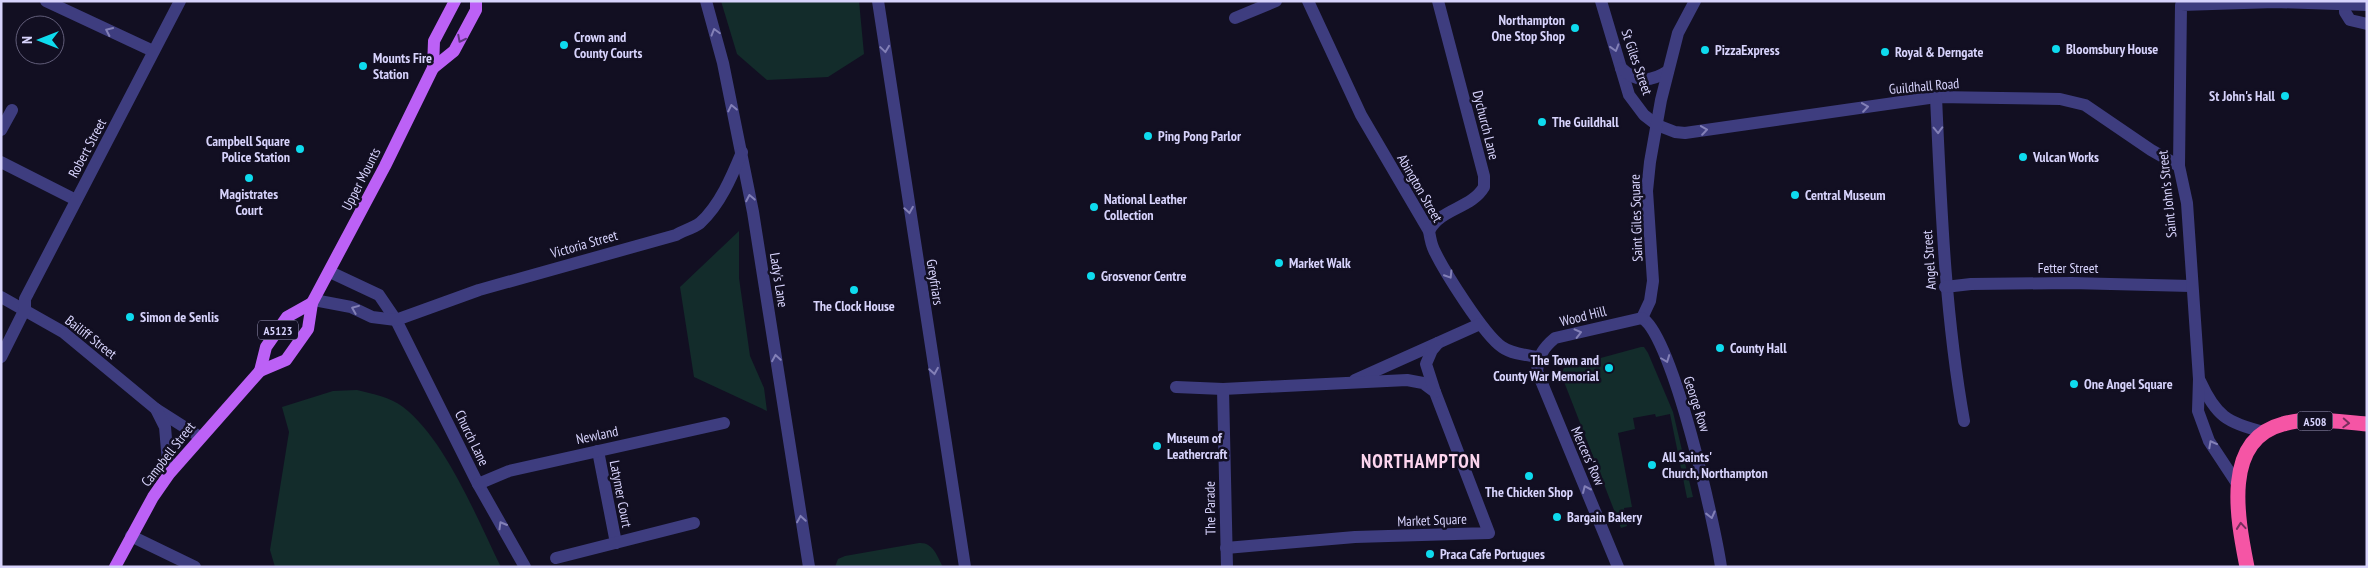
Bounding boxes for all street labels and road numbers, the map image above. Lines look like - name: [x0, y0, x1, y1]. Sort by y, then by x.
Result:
- street label: St Giles Street: [1617, 27, 1657, 97]
- street label: Guildhall Road: [1888, 74, 1960, 98]
- street label: Dychurch Lane: [1469, 88, 1503, 162]
- street label: Robert Street: [64, 115, 110, 181]
- street label: Upper Mounts: [338, 144, 385, 213]
- street label: Saint John's Street: [2153, 149, 2181, 239]
- street label: Abington Street: [1393, 151, 1447, 225]
- street label: Saint Giles Square: [1625, 174, 1647, 262]
- street label: Victoria Street: [548, 226, 620, 262]
- street label: Angel Street: [1918, 229, 1940, 290]
- street label: Lady's Lane: [766, 251, 792, 309]
- street label: Greyfriars: [922, 258, 948, 306]
- street label: Fetter Street: [2038, 259, 2099, 277]
- street label: Wood Hill: [1558, 301, 1609, 330]
- street label: Bailiff Street: [62, 311, 121, 363]
- road number: A5123: [258, 320, 298, 340]
- street label: George Row: [1680, 374, 1715, 435]
- street label: Church Lane: [451, 407, 493, 469]
- road number: A508: [2298, 412, 2332, 431]
- street label: Campbell Street: [137, 418, 199, 490]
- street label: Newland: [574, 422, 620, 448]
- street label: Mercers' Row: [1567, 424, 1609, 489]
- street label: Latymer Court: [606, 459, 636, 529]
- street label: The Parade: [1201, 481, 1219, 535]
- street label: Market Square: [1397, 510, 1467, 530]

